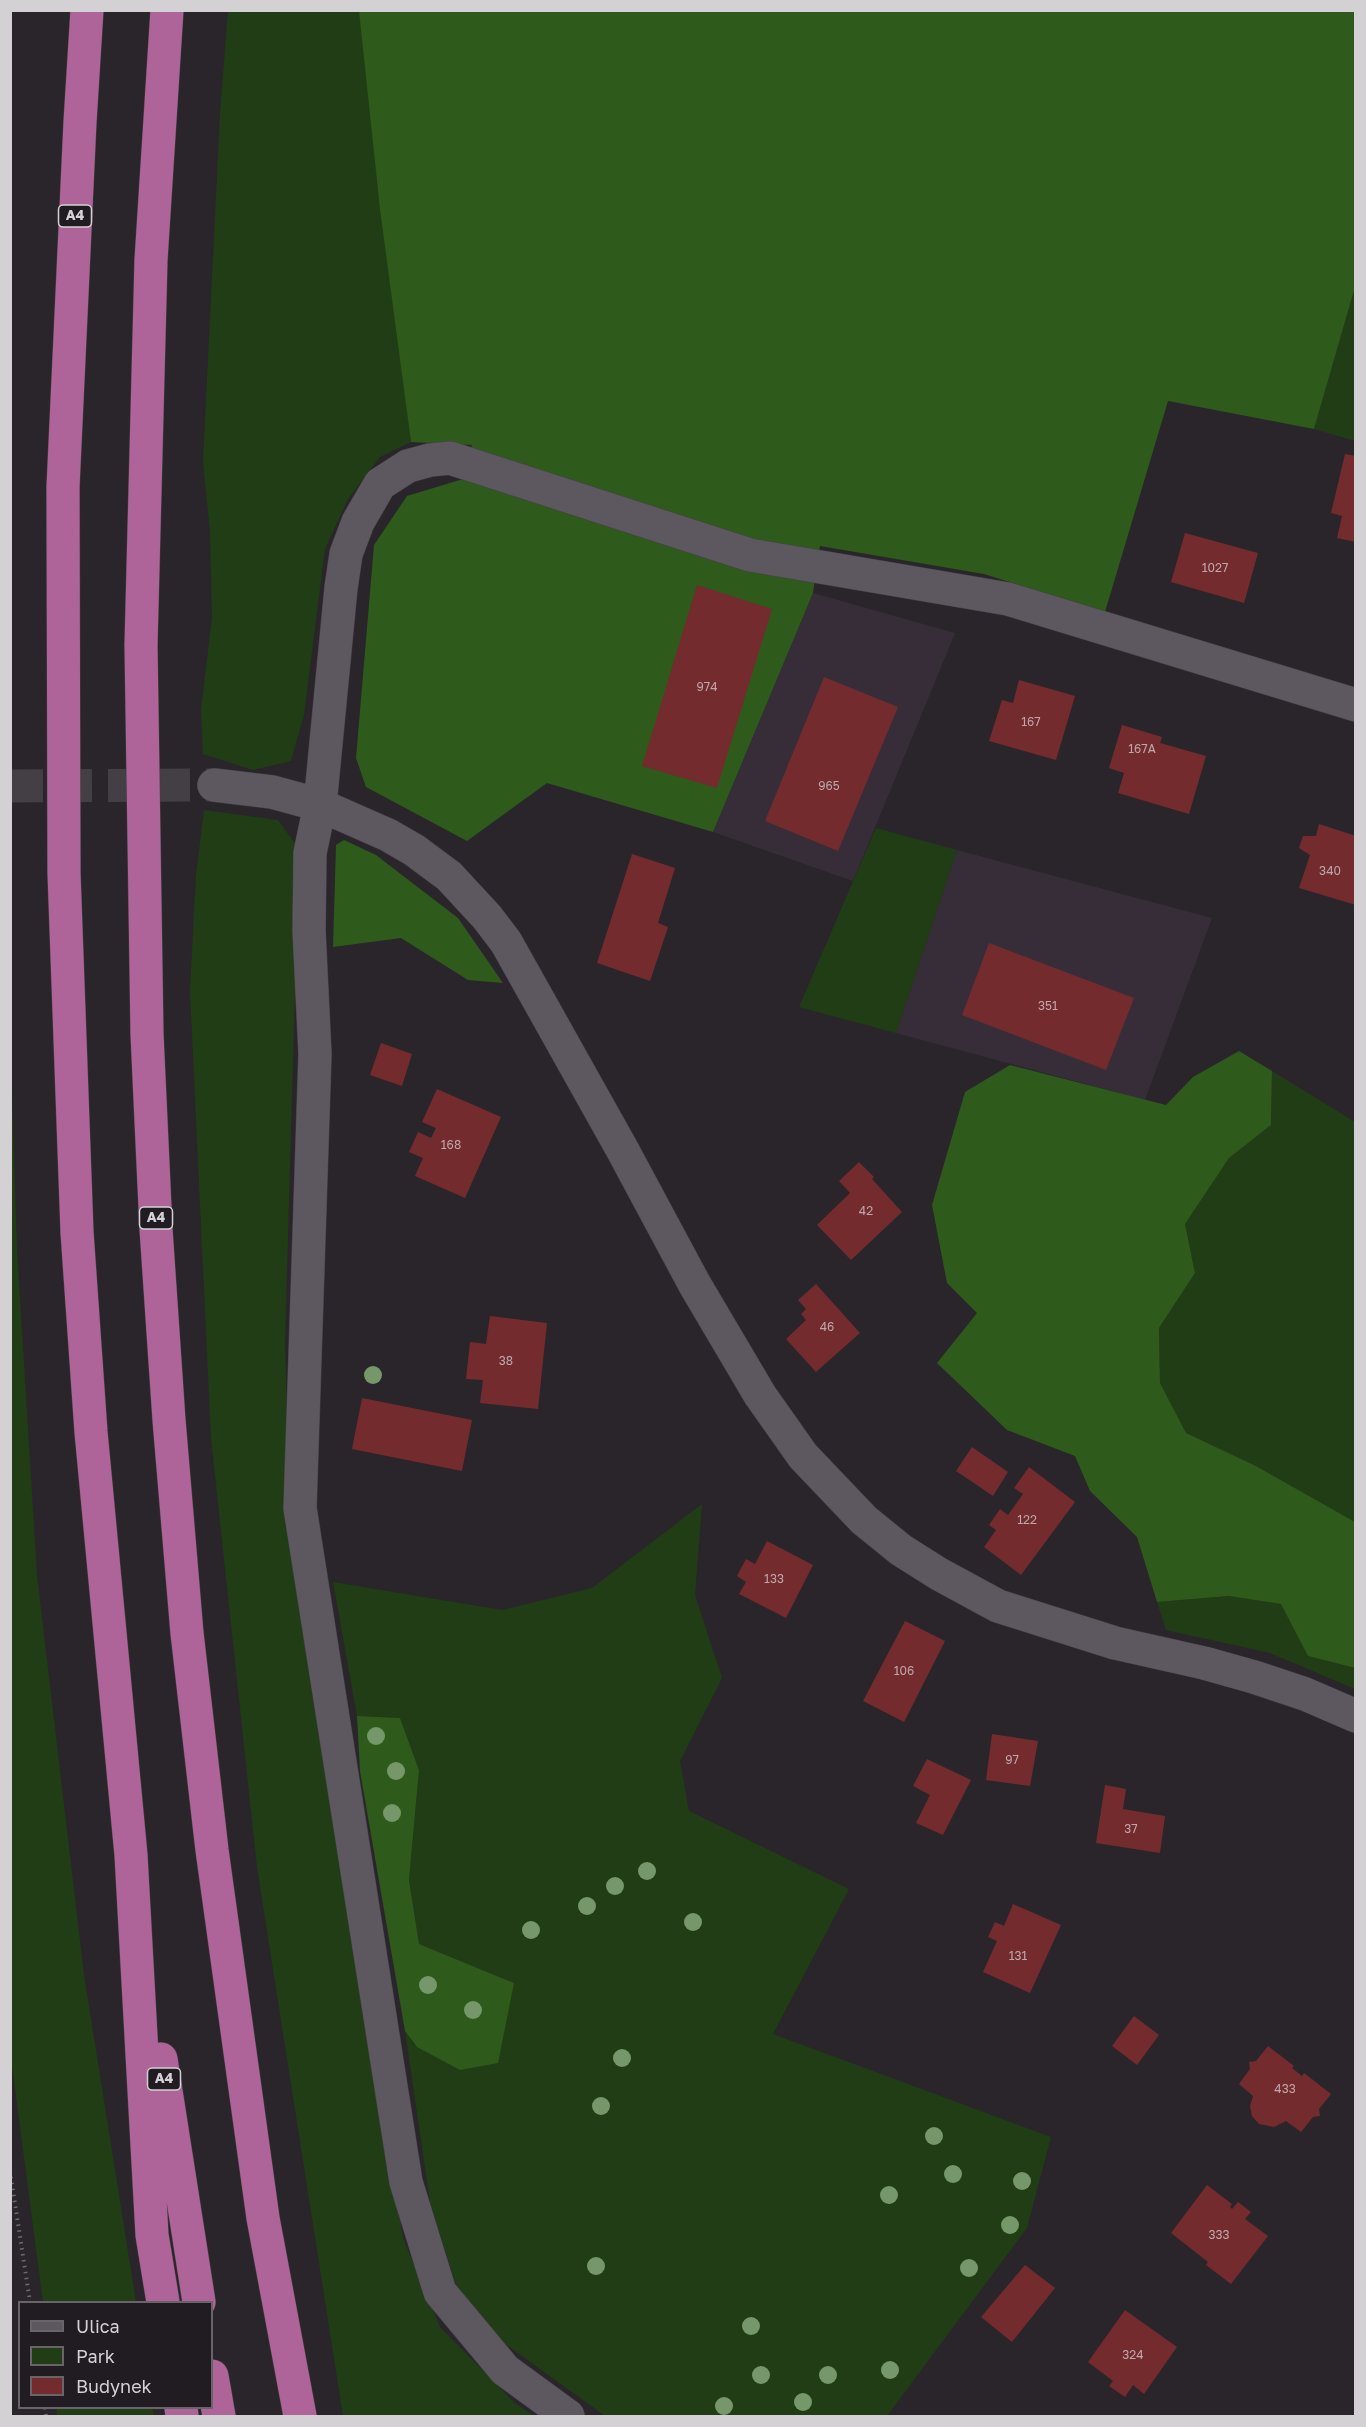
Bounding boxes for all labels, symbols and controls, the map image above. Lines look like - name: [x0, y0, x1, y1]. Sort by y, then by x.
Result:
- road number: A4: [58, 205, 92, 227]
- house number: 1027: [1202, 561, 1228, 575]
- house number: 974: [697, 680, 717, 694]
- house number: 167: [1021, 715, 1041, 729]
- house number: 167A: [1128, 742, 1156, 756]
- house number: 965: [818, 779, 840, 793]
- house number: 340: [1319, 864, 1341, 878]
- house number: 351: [1038, 999, 1058, 1013]
- house number: 168: [441, 1138, 461, 1152]
- house number: 42: [859, 1204, 873, 1218]
- road number: A4: [140, 1207, 172, 1229]
- house number: 46: [820, 1320, 834, 1334]
- house number: 38: [499, 1354, 513, 1368]
- house number: 122: [1017, 1513, 1037, 1527]
- house number: 133: [764, 1572, 784, 1586]
- house number: 106: [894, 1664, 914, 1678]
- house number: 97: [1005, 1753, 1019, 1767]
- house number: 37: [1124, 1822, 1138, 1836]
- house number: 131: [1009, 1949, 1027, 1963]
- road number: A4: [148, 2068, 180, 2090]
- house number: 433: [1274, 2082, 1296, 2096]
- house number: 333: [1208, 2228, 1230, 2242]
- legend: [18, 2301, 213, 2409]
- text: Ulica: [76, 2315, 120, 2337]
- text: Park: [76, 2345, 115, 2367]
- house number: 324: [1122, 2348, 1144, 2362]
- text: Budynek: [76, 2375, 152, 2397]

